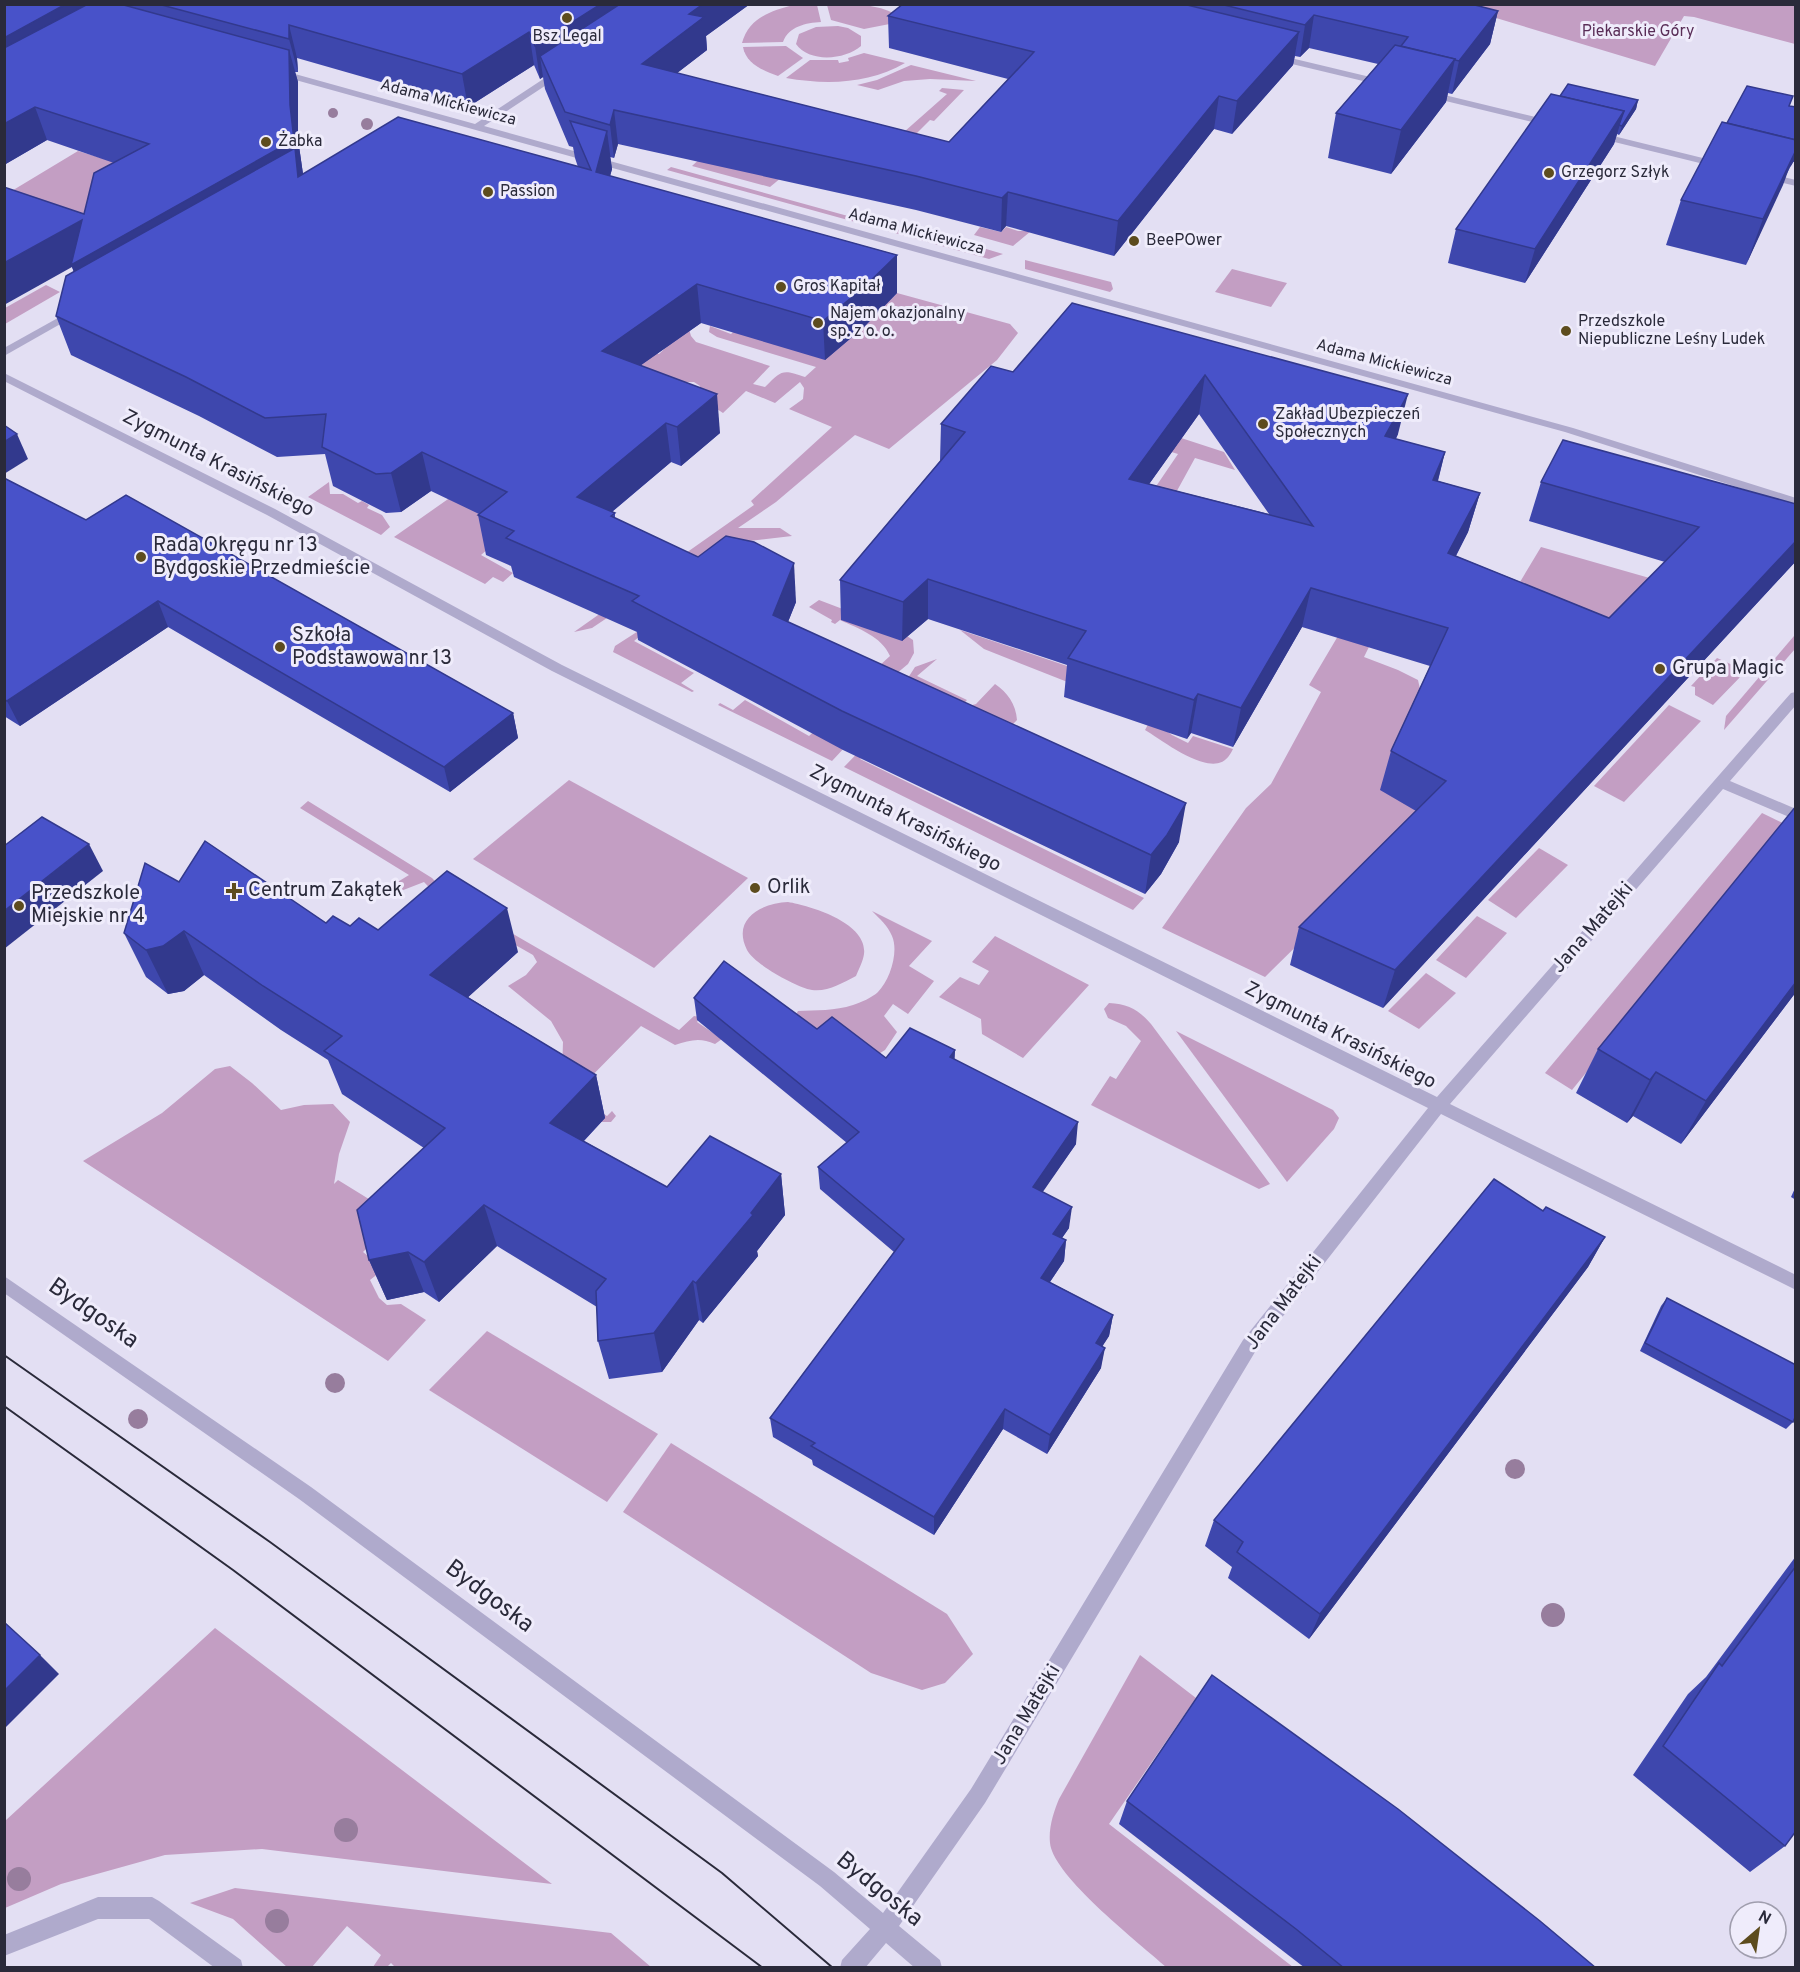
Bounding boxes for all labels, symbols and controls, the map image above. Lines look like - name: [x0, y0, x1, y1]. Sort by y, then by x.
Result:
- marker: Bsz Legal: [560, 11, 574, 25]
- park label: Piekarskie Góry: [1582, 22, 1694, 42]
- place label: Bsz Legal: [532, 27, 602, 47]
- street label: Adama Mickiewicza: [378, 75, 518, 131]
- place label: Żabka: [278, 131, 322, 152]
- marker: Żabka: [259, 135, 273, 149]
- place label: Grzegorz Szłyk: [1561, 163, 1669, 183]
- marker: Grzegorz Szłyk: [1542, 166, 1556, 180]
- place label: Passion: [500, 182, 555, 202]
- marker: Passion: [481, 185, 495, 199]
- street label: Adama Mickiewicza: [846, 204, 986, 260]
- place label: BeePOwer: [1146, 231, 1222, 251]
- marker: BeePOwer: [1127, 234, 1141, 248]
- place label: Gros Kapitał: [793, 277, 880, 297]
- marker: Gros Kapitał: [774, 280, 788, 294]
- place label: Najem okazjonalny sp. z o. o.: [830, 304, 965, 342]
- place label: Przedszkole Niepubliczne Leśny Ludek: [1578, 312, 1765, 350]
- marker: Najem okazjonalny sp. z o. o.: [811, 316, 825, 330]
- marker: Przedszkole Niepubliczne Leśny Ludek: [1559, 324, 1573, 338]
- street label: Adama Mickiewicza: [1314, 335, 1454, 391]
- street label: Zygmunta Krasińskiego: [118, 404, 318, 524]
- place label: Zakład Ubezpieczeń Społecznych: [1275, 405, 1420, 443]
- marker: Zakład Ubezpieczeń Społecznych: [1256, 417, 1270, 431]
- place label: Rada Okręgu nr 13 Bydgoskie Przedmieście: [153, 533, 370, 582]
- marker: Rada Okręgu nr 13 Bydgoskie Przedmieście: [134, 550, 148, 564]
- place label: Szkoła Podstawowa nr 13: [292, 623, 452, 672]
- marker: Szkoła Podstawowa nr 13: [273, 640, 287, 654]
- place label: Grupa Magic: [1672, 656, 1784, 682]
- marker: Grupa Magic: [1653, 662, 1667, 676]
- street label: Zygmunta Krasińskiego: [805, 759, 1005, 879]
- place label: Orlik: [767, 875, 810, 901]
- street label: Jana Matejki: [1546, 877, 1640, 979]
- place label: Centrum Zakątek: [248, 878, 403, 904]
- place label: Przedszkole Miejskie nr 4: [31, 881, 145, 930]
- marker: Orlik: [748, 881, 762, 895]
- marker: Centrum Zakątek: [225, 882, 243, 900]
- marker: Przedszkole Miejskie nr 4: [12, 899, 26, 913]
- street label: Zygmunta Krasińskiego: [1240, 976, 1440, 1096]
- street label: Jana Matejki: [1240, 1250, 1328, 1356]
- street label: Bydgoska: [42, 1272, 144, 1356]
- street label: Bydgoska: [439, 1554, 539, 1640]
- street label: Jana Matejki: [987, 1660, 1067, 1770]
- street label: Bydgoska: [829, 1846, 929, 1934]
- north arrow: [1728, 1900, 1788, 1960]
- text: N: [1754, 1907, 1774, 1930]

